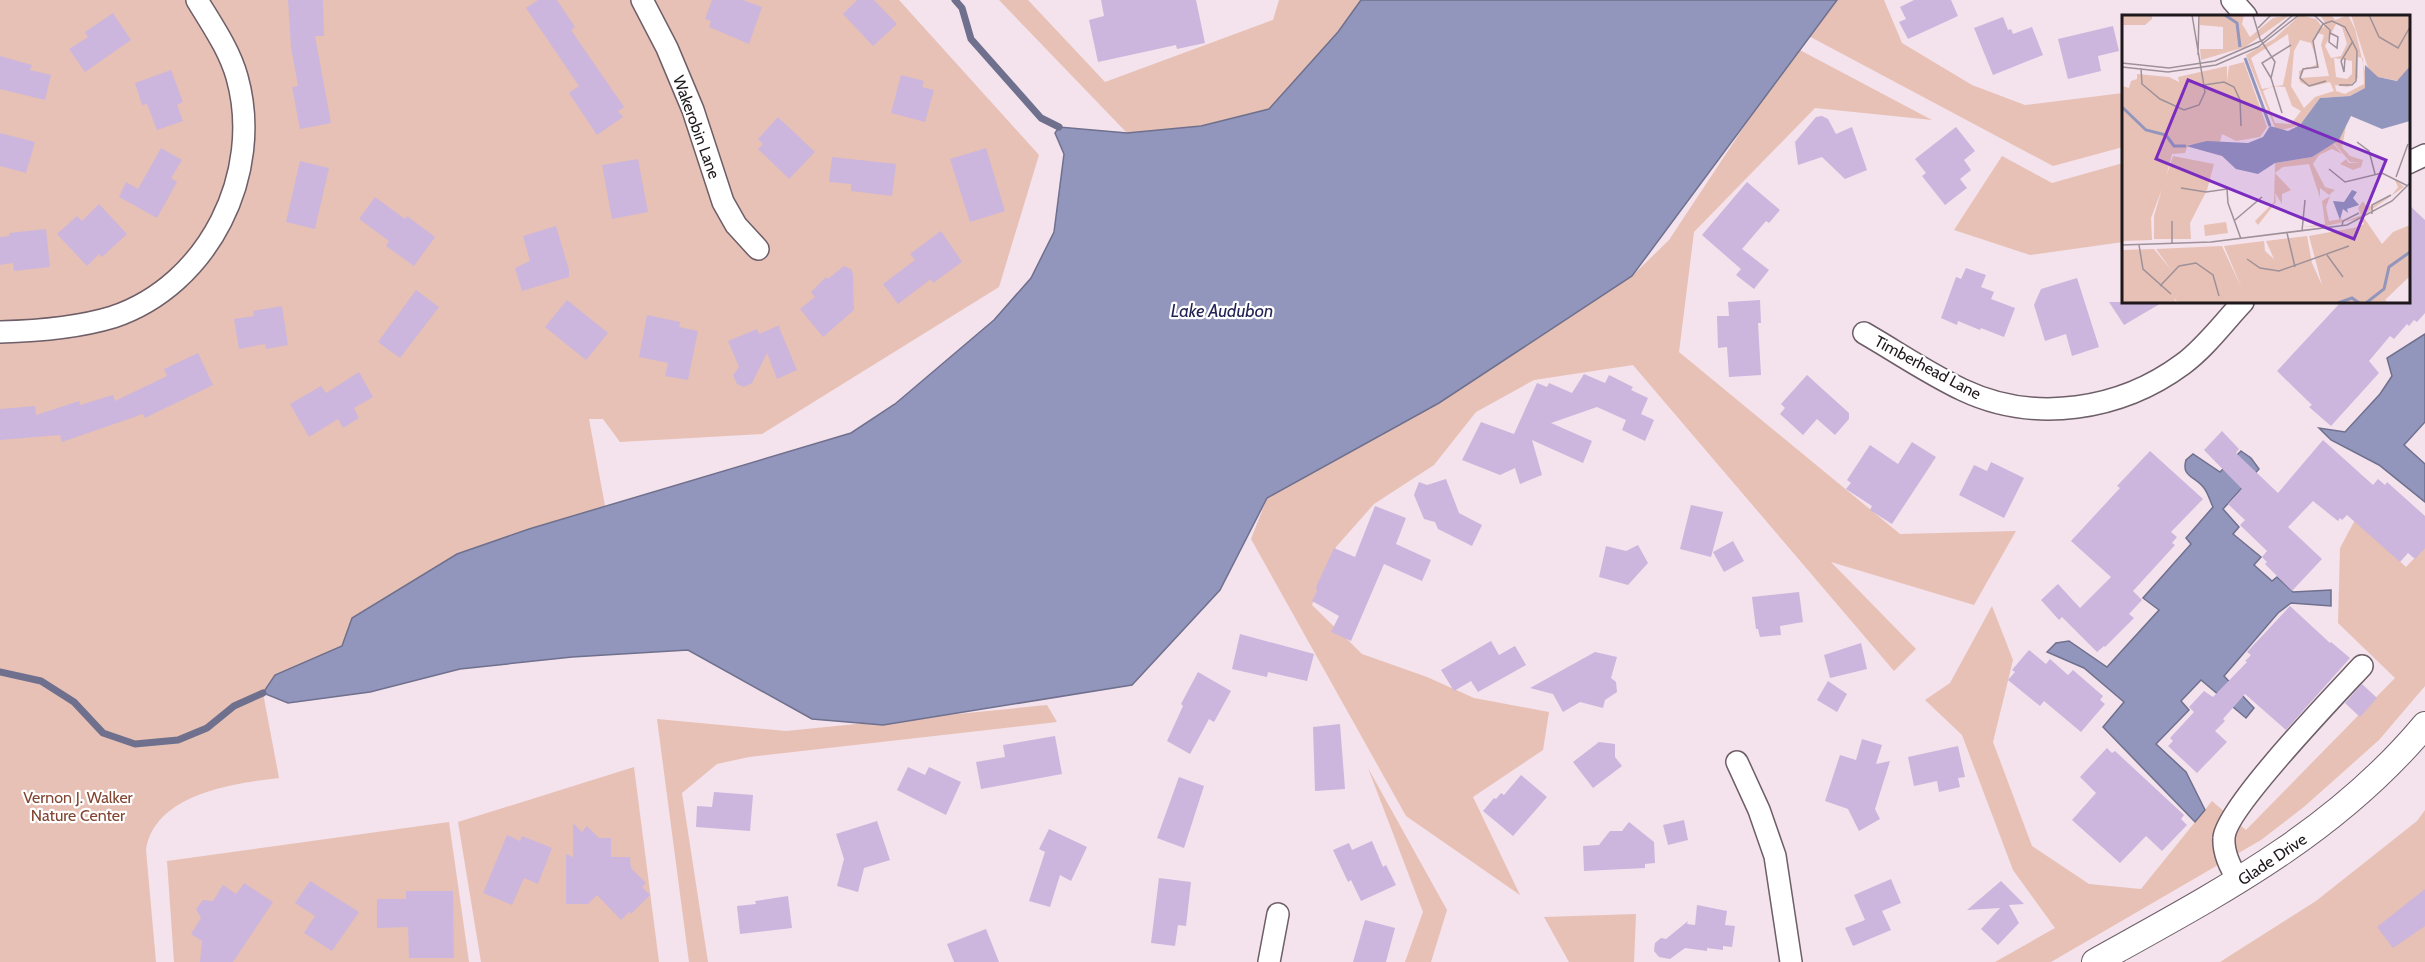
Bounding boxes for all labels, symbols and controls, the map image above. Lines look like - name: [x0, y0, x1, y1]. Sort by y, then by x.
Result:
- inset map: [2122, 15, 2410, 303]
- street label: Wakerobin Lane: [669, 73, 724, 181]
- water label: Lake Audubon: [1171, 300, 1273, 322]
- street label: Timberhead Lane: [1871, 331, 1984, 403]
- park label: Vernon J. Walker Nature Center: [23, 788, 134, 825]
- street label: Glade Drive: [2234, 830, 2310, 889]

